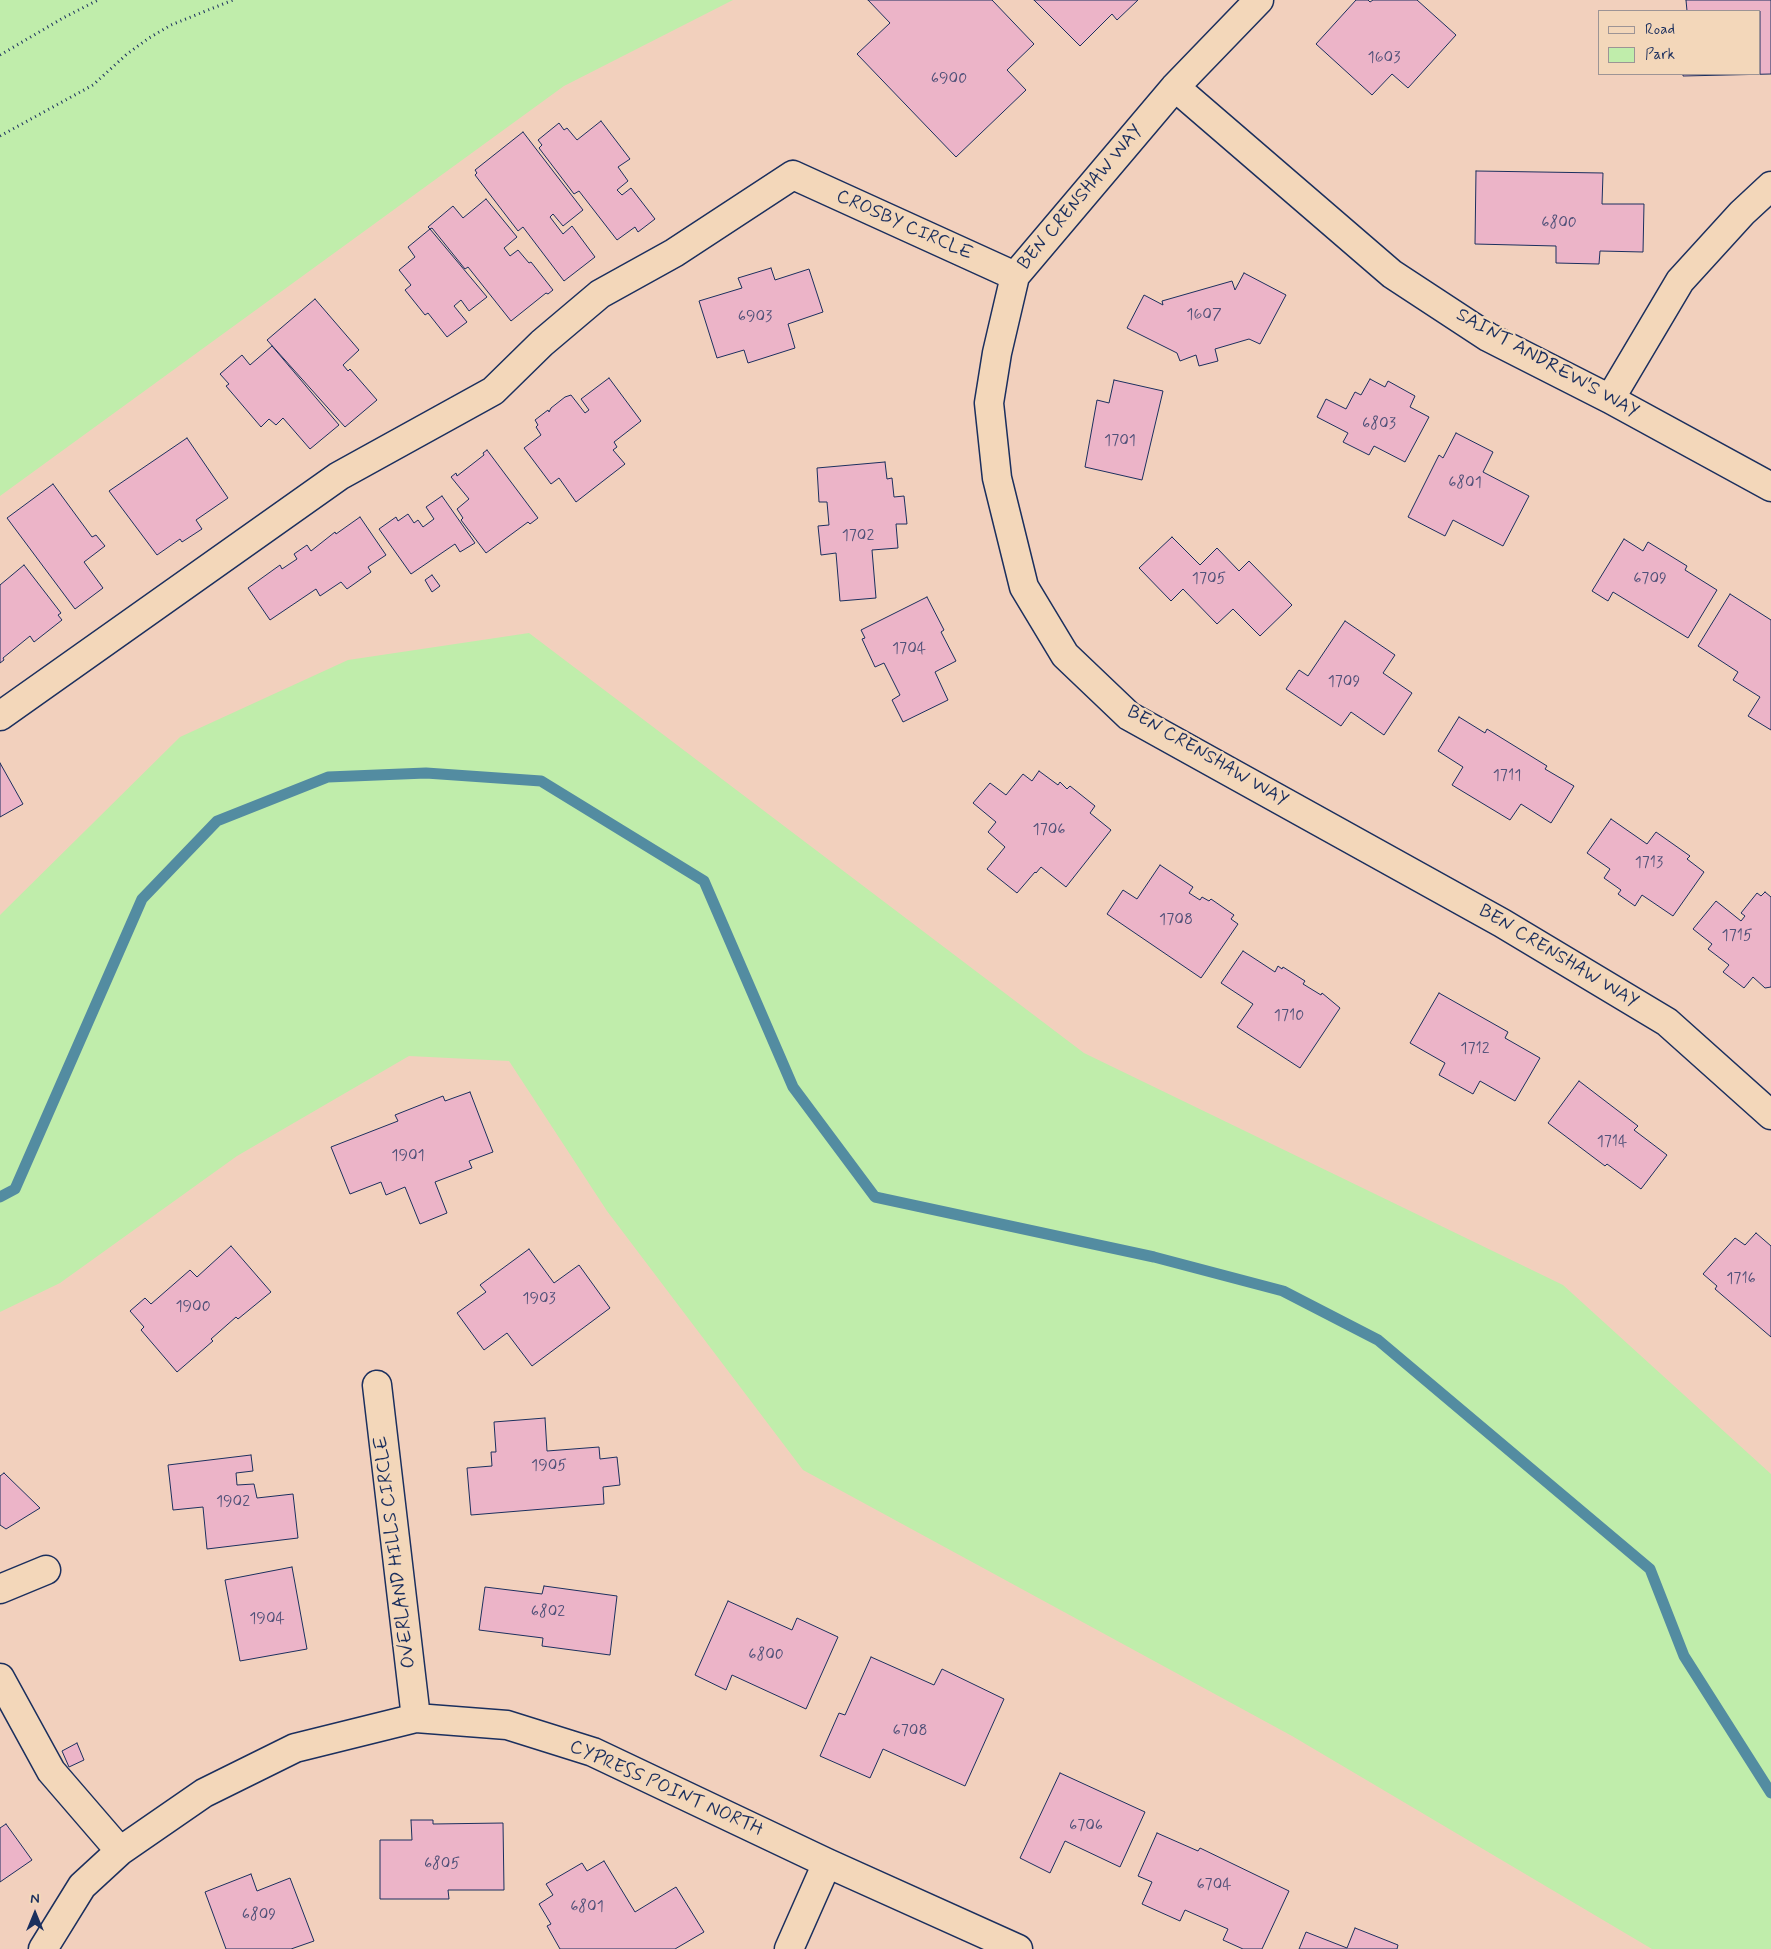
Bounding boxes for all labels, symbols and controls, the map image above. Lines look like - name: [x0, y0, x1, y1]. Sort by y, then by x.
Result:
- legend: [1598, 10, 1761, 75]
- text: Road: [1645, 20, 1675, 40]
- text: Park: [1645, 45, 1675, 65]
- house number: 1603: [1368, 49, 1400, 69]
- house number: 6900: [931, 70, 967, 90]
- street label: BEN CRENSHAW WAY: [1014, 121, 1148, 275]
- street label: CROSBY CIRCLE: [832, 186, 976, 266]
- house number: 6800: [1541, 214, 1577, 234]
- street label: SAINT ANDREW'S WAY: [1452, 304, 1642, 424]
- house number: 1607: [1186, 306, 1222, 326]
- house number: 6903: [738, 308, 772, 328]
- house number: 6803: [1362, 415, 1396, 435]
- house number: 1701: [1104, 432, 1136, 452]
- house number: 6801: [1448, 474, 1482, 494]
- house number: 1702: [842, 527, 874, 547]
- house number: 1705: [1192, 570, 1226, 590]
- house number: 6709: [1633, 570, 1667, 590]
- house number: 1704: [892, 640, 926, 660]
- house number: 1709: [1328, 673, 1360, 693]
- street label: BEN CRENSHAW WAY: [1122, 701, 1292, 813]
- house number: 1711: [1493, 767, 1521, 787]
- house number: 1706: [1032, 821, 1066, 841]
- house number: 1713: [1635, 854, 1663, 874]
- street label: BEN CRENSHAW WAY: [1474, 900, 1642, 1014]
- house number: 1708: [1159, 911, 1193, 931]
- house number: 1715: [1721, 927, 1753, 947]
- house number: 1710: [1274, 1007, 1304, 1027]
- house number: 1712: [1460, 1040, 1490, 1060]
- house number: 1714: [1597, 1133, 1627, 1153]
- house number: 1901: [391, 1147, 425, 1167]
- house number: 1716: [1726, 1270, 1756, 1290]
- house number: 1903: [522, 1290, 556, 1310]
- house number: 1900: [175, 1298, 211, 1318]
- street label: OVERLAND HILLS CIRCLE: [370, 1434, 422, 1670]
- house number: 1905: [531, 1457, 567, 1477]
- house number: 1902: [216, 1493, 250, 1513]
- house number: 6802: [531, 1603, 565, 1623]
- house number: 1904: [249, 1610, 285, 1630]
- house number: 6800: [748, 1646, 784, 1666]
- house number: 6708: [893, 1722, 927, 1742]
- street label: CYPRESS POINT NORTH: [566, 1736, 766, 1842]
- house number: 6706: [1069, 1817, 1103, 1837]
- house number: 6805: [424, 1855, 460, 1875]
- house number: 6704: [1196, 1876, 1232, 1896]
- north arrow: [10, 1889, 60, 1939]
- text: N: [30, 1890, 40, 1908]
- house number: 6801: [570, 1898, 604, 1918]
- house number: 6809: [242, 1906, 276, 1926]

